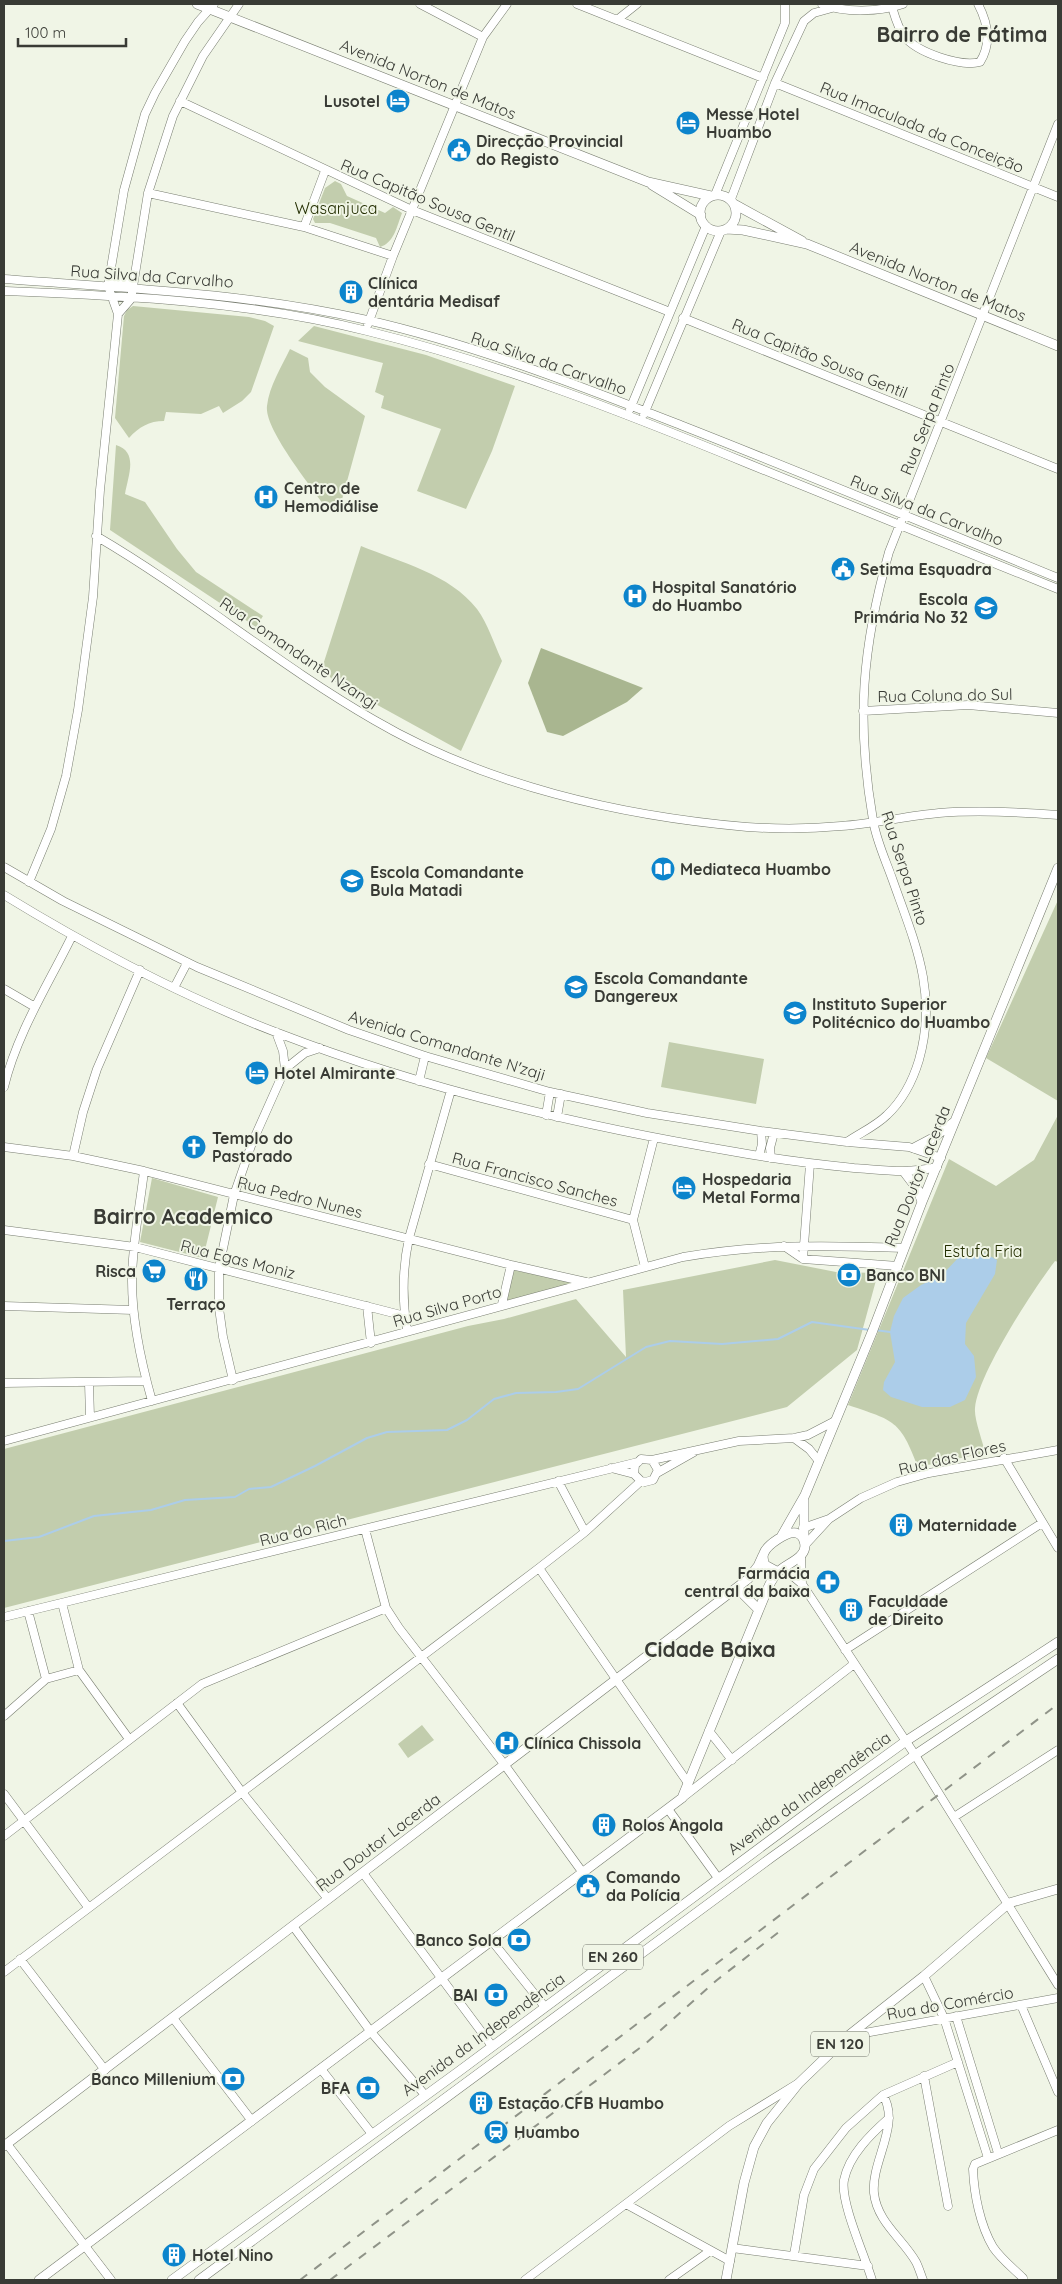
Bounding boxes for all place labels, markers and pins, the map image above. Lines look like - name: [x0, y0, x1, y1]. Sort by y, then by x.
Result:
- hotel icon: Lusotel: [385, 88, 411, 114]
- place label: Lusotel: [324, 91, 380, 111]
- place label: Messe Hotel Huambo: [706, 104, 800, 142]
- hotel icon: Messe Hotel Huambo: [675, 110, 701, 136]
- place label: Direcção Provincial do Registo: [476, 131, 623, 169]
- public building icon: Direcção Provincial do Registo: [446, 137, 472, 163]
- place label: Clínica dentária Medisaf: [368, 273, 500, 311]
- building icon: Clínica dentária Medisaf: [338, 279, 364, 305]
- place label: Centro de Hemodiálise: [284, 478, 379, 516]
- hospital icon: Centro de Hemodiálise: [253, 484, 279, 510]
- public building icon: Setima Esquadra: [830, 556, 856, 582]
- place label: Setima Esquadra: [860, 559, 992, 579]
- place label: Hospital Sanatório do Huambo: [652, 577, 797, 615]
- hospital icon: Hospital Sanatório do Huambo: [622, 583, 648, 609]
- place label: Escola Primária No 32: [854, 589, 968, 627]
- school or university icon: Escola Primária No 32: [973, 595, 999, 621]
- library icon: Mediateca Huambo: [650, 856, 676, 882]
- place label: Mediateca Huambo: [680, 859, 831, 879]
- place label: Escola Comandante Bula Matadi: [370, 862, 524, 900]
- school or university icon: Escola Comandante Bula Matadi: [339, 868, 365, 894]
- place label: Escola Comandante Dangereux: [594, 968, 748, 1006]
- school or university icon: Escola Comandante Dangereux: [563, 974, 589, 1000]
- place label: Instituto Superior Politécnico do Huambo: [812, 994, 990, 1032]
- school or university icon: Instituto Superior Politécnico do Huambo: [782, 1000, 808, 1026]
- hotel icon: Hotel Almirante: [244, 1060, 270, 1086]
- place label: Hotel Almirante: [274, 1063, 396, 1083]
- place label: Templo do Pastorado: [212, 1128, 293, 1166]
- church icon: Templo do Pastorado: [181, 1134, 207, 1160]
- place label: Hospedaria Metal Forma: [702, 1169, 800, 1207]
- hotel icon: Hospedaria Metal Forma: [671, 1175, 697, 1201]
- supermarket icon: Risca: [141, 1258, 167, 1284]
- place label: Risca: [95, 1261, 136, 1281]
- bank icon: Banco BNI: [836, 1262, 862, 1288]
- place label: Banco BNI: [866, 1265, 946, 1285]
- restaurant icon: Terraço: [183, 1266, 209, 1292]
- place label: Terraço: [166, 1294, 226, 1314]
- building icon: Maternidade: [888, 1512, 914, 1538]
- place label: Maternidade: [918, 1515, 1017, 1535]
- place label: Farmácia central da baixa: [684, 1563, 810, 1601]
- pharmacy icon: Farmácia central da baixa: [815, 1569, 841, 1595]
- place label: Faculdade de Direito: [868, 1591, 948, 1629]
- building icon: Faculdade de Direito: [838, 1597, 864, 1623]
- hospital icon: Clínica Chissola: [494, 1730, 520, 1756]
- place label: Clínica Chissola: [524, 1733, 641, 1753]
- building icon: Rolos Angola: [591, 1812, 617, 1838]
- place label: Rolos Angola: [622, 1815, 723, 1835]
- place label: Comando da Polícia: [606, 1867, 680, 1905]
- public building icon: Comando da Polícia: [575, 1873, 601, 1899]
- bank icon: Banco Sola: [506, 1927, 532, 1953]
- place label: Banco Sola: [415, 1930, 502, 1950]
- bank icon: BAI: [483, 1982, 509, 2008]
- place label: BAI: [453, 1985, 478, 2005]
- bank icon: Banco Millenium: [220, 2066, 246, 2092]
- place label: Banco Millenium: [91, 2069, 216, 2089]
- bank icon: BFA: [355, 2075, 381, 2101]
- place label: BFA: [321, 2078, 351, 2098]
- building icon: Estação CFB Huambo: [468, 2090, 494, 2116]
- place label: Estação CFB Huambo: [498, 2093, 664, 2113]
- station icon: Huambo: [483, 2119, 509, 2145]
- place label: Huambo: [514, 2122, 580, 2142]
- building icon: Hotel Nino: [161, 2242, 187, 2268]
- place label: Hotel Nino: [192, 2245, 273, 2265]

